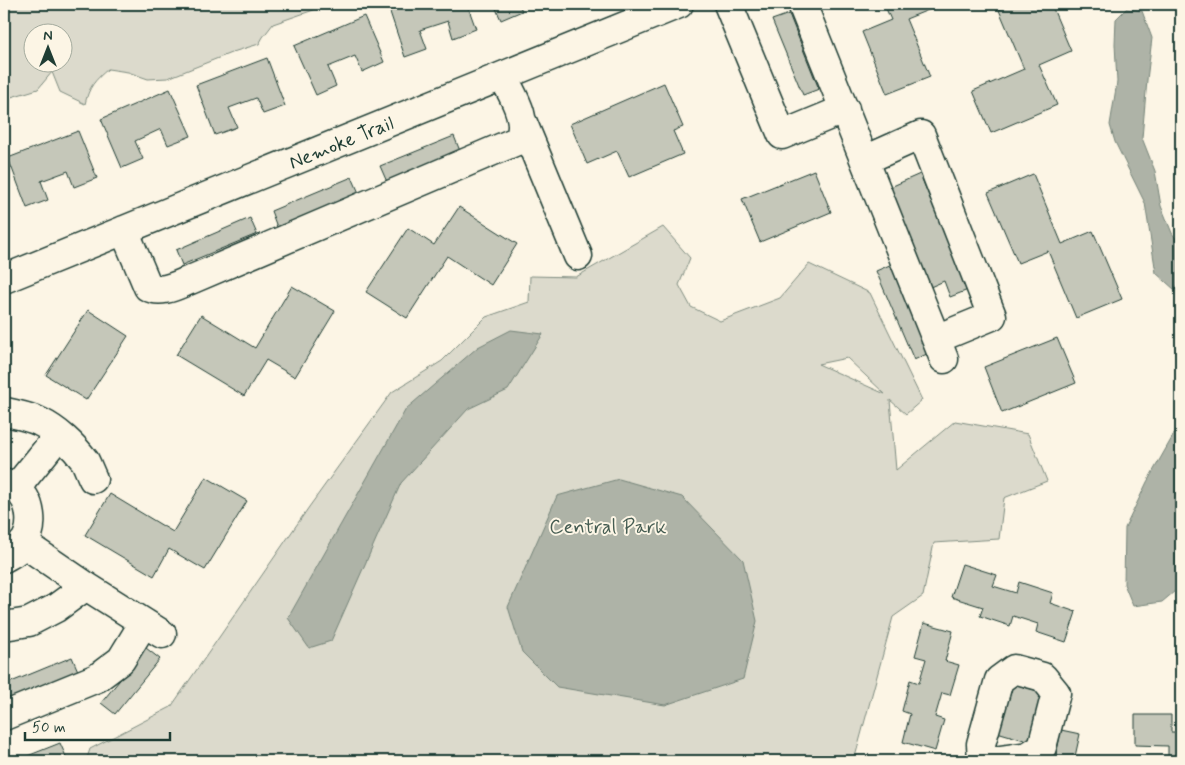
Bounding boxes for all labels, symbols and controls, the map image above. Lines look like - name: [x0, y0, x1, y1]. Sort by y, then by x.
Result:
- north arrow: [22, 22, 72, 72]
- text: N: [43, 27, 53, 45]
- street label: Nemoke Trail: [285, 110, 398, 177]
- park label: Central Park: [549, 514, 667, 541]
- scale bar: [25, 710, 170, 742]
- text: 50 m: [32, 718, 66, 738]

